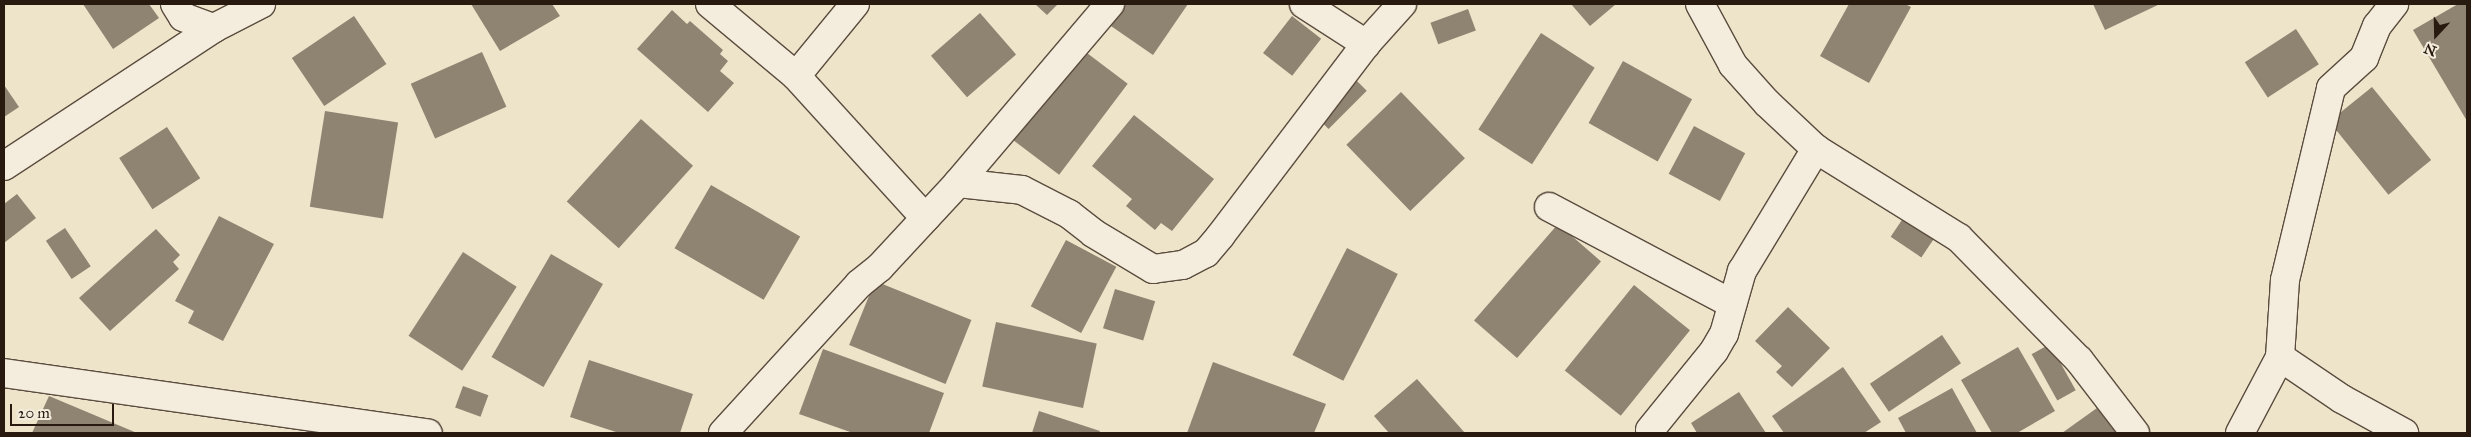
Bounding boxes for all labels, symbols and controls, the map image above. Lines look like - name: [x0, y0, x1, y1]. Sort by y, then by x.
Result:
- north arrow: [2411, 10, 2461, 60]
- text: N: [2422, 39, 2439, 60]
- scale bar: [12, 394, 116, 426]
- text: 20 m: [18, 404, 50, 422]

